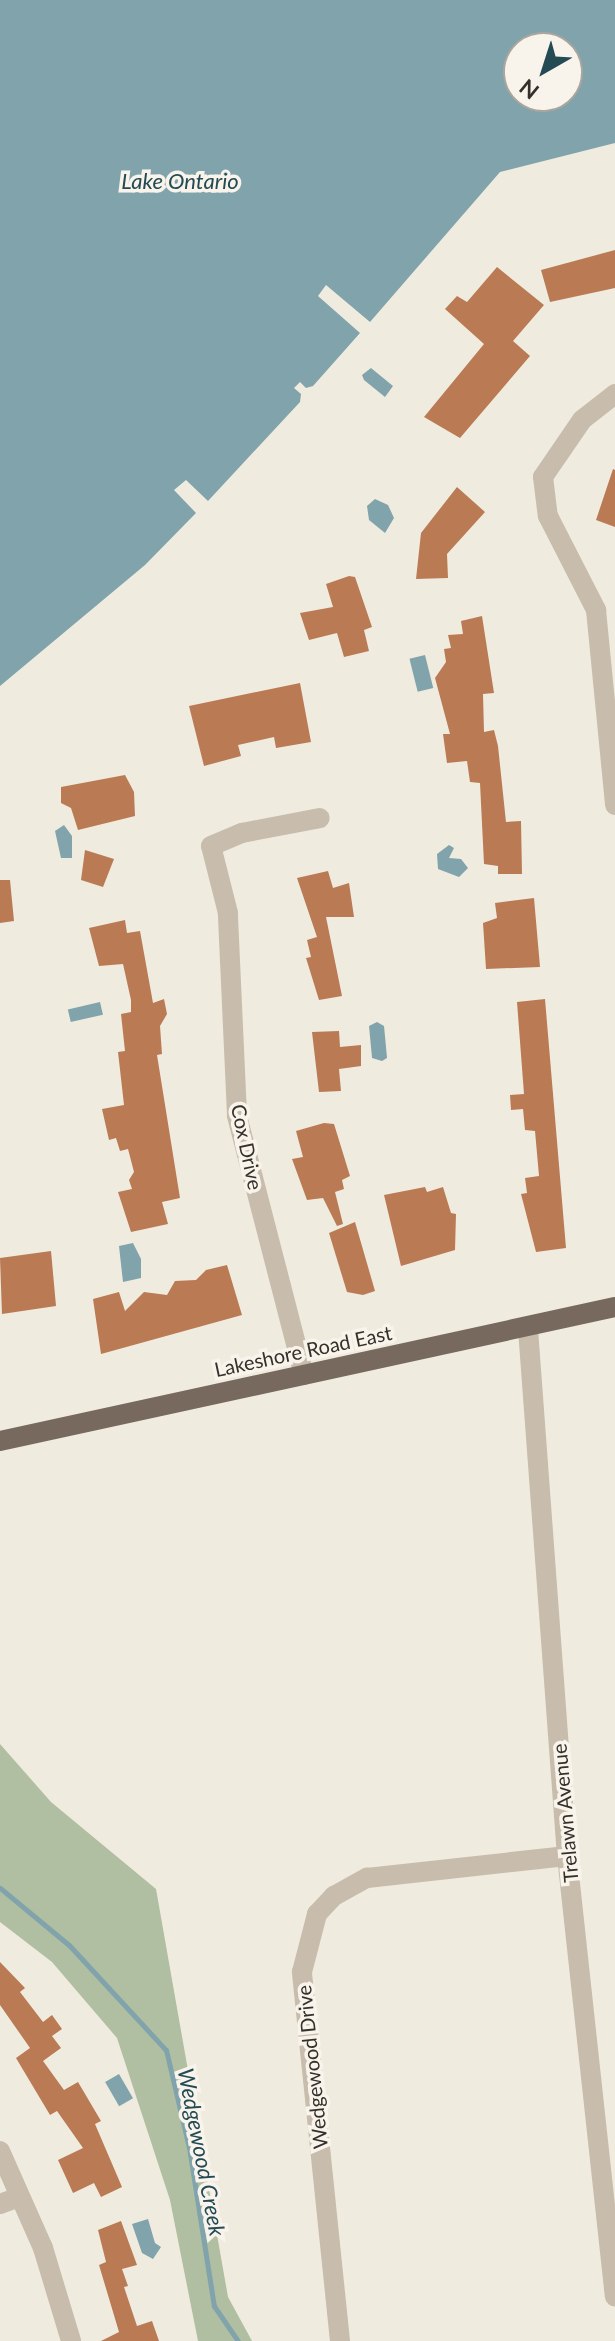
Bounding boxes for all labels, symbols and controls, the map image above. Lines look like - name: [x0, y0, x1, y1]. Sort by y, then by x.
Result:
- north arrow: [503, 32, 583, 112]
- text: N: [514, 74, 544, 105]
- water label: Lake Ontario: [121, 168, 239, 194]
- street label: Cox Drive: [226, 1102, 268, 1192]
- street label: Lakeshore Road East: [212, 1320, 394, 1382]
- street label: Trelawn Avenue: [547, 1742, 583, 1884]
- street label: Wedgewood Drive: [291, 1984, 333, 2150]
- water label: Wedgewood Creek: [173, 2066, 231, 2238]

